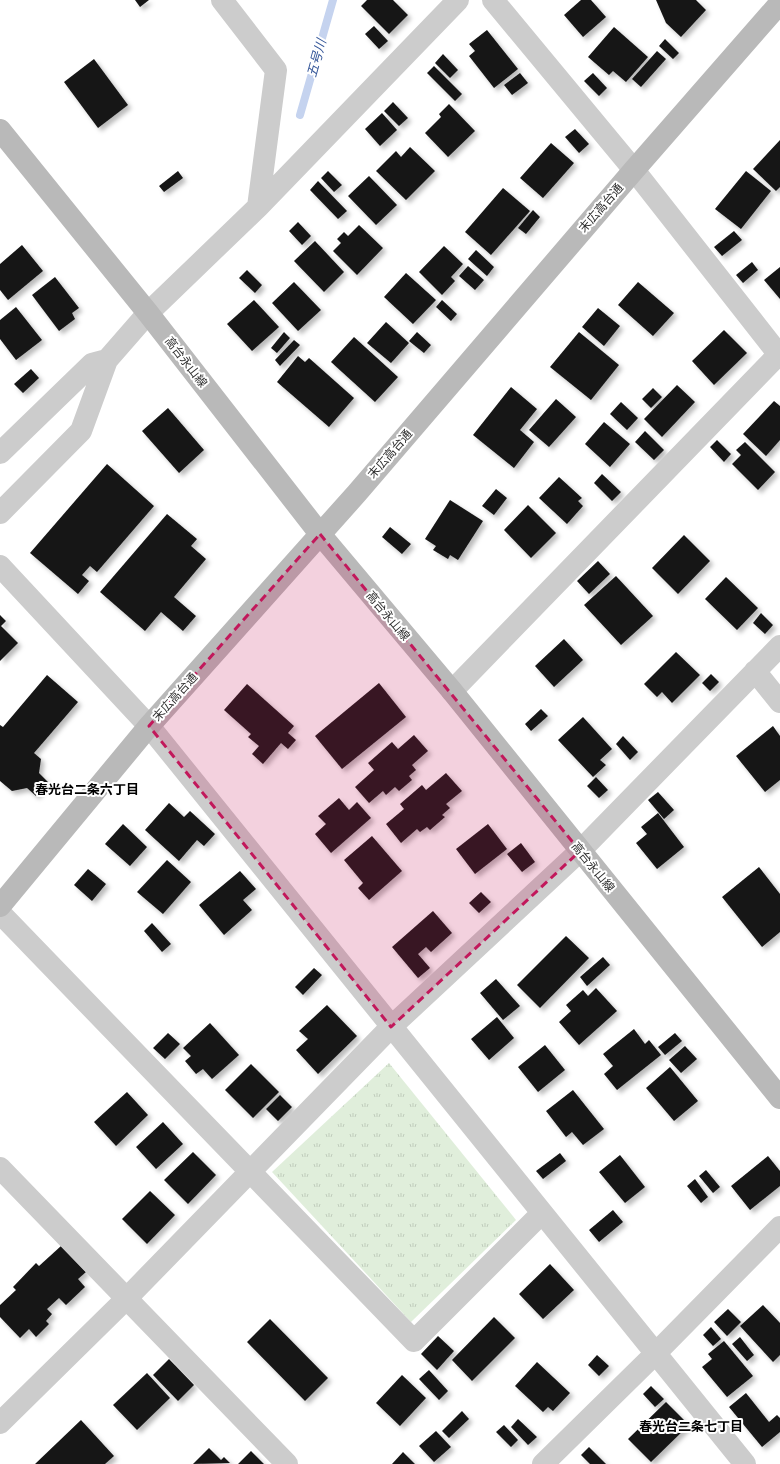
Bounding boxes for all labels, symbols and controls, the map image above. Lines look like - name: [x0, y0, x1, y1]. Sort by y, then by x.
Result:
- water label: 五号川: [304, 35, 330, 79]
- street label: 末広高台通: [576, 181, 626, 235]
- street label: 高台永山線: [162, 334, 210, 390]
- street label: 末広高台通: [365, 427, 415, 481]
- street label: 高台永山線: [363, 589, 413, 643]
- street label: 末広高台通: [150, 670, 200, 724]
- district label: 春光台二条六丁目: [35, 782, 139, 797]
- street label: 高台永山線: [569, 839, 617, 895]
- district label: 春光台二条七丁目: [639, 1419, 743, 1434]

